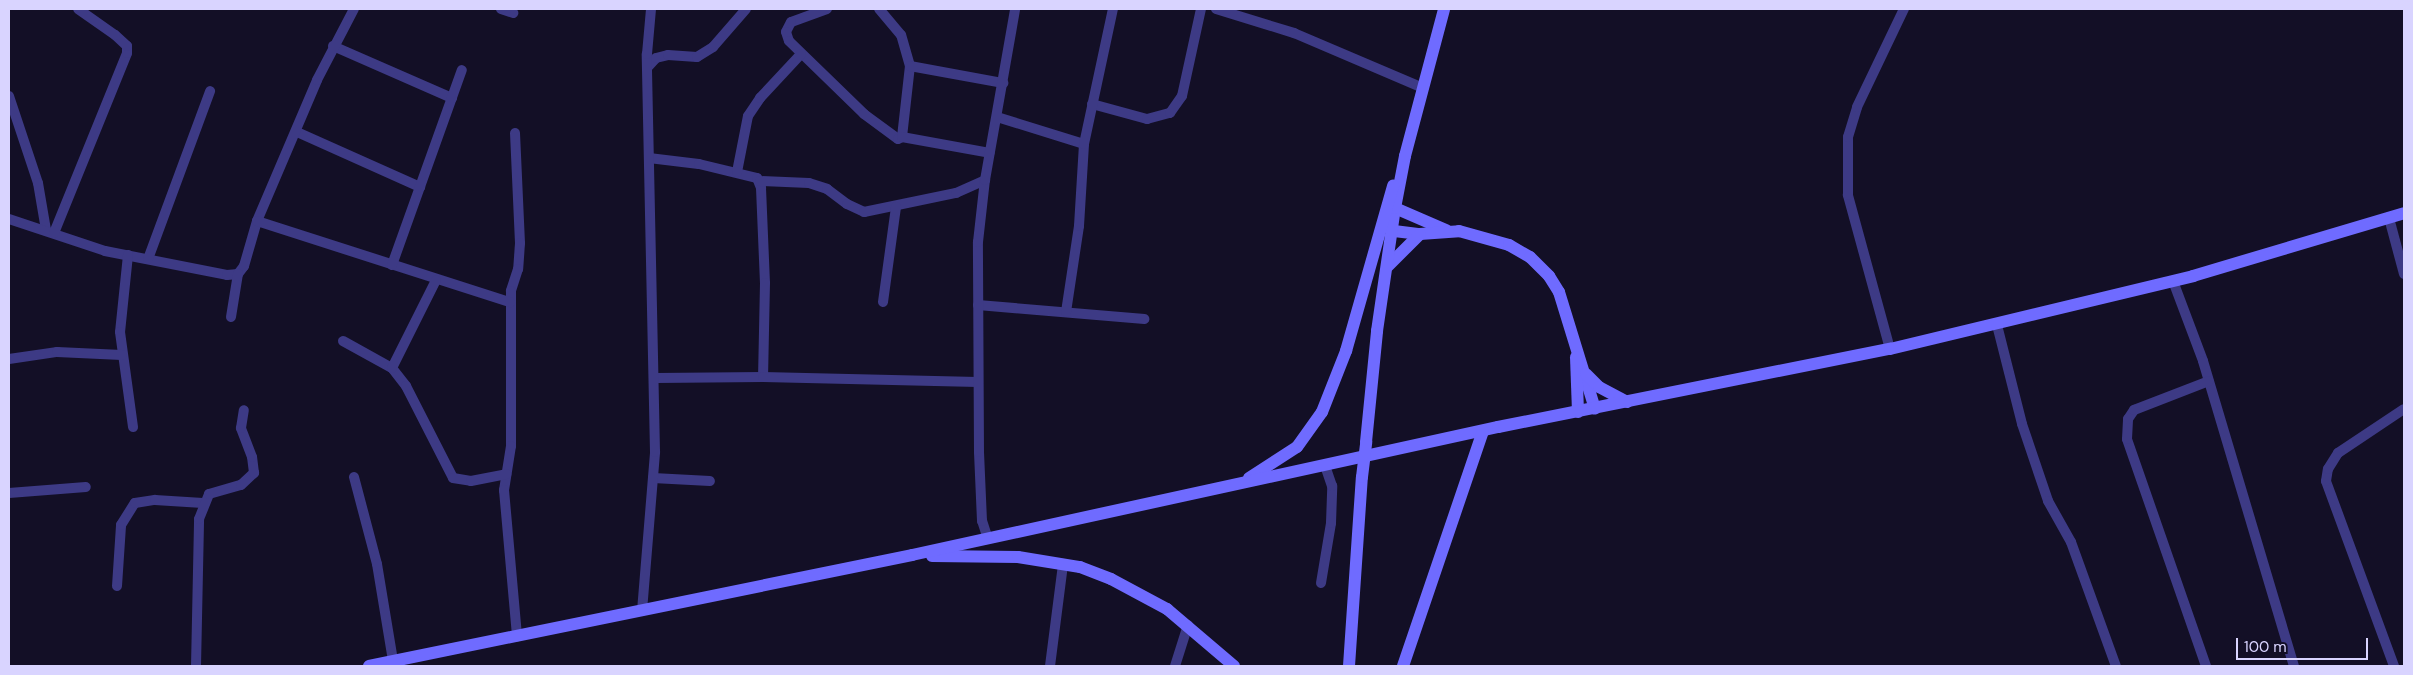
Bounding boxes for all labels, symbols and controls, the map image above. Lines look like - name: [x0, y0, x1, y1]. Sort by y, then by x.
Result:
- scale bar: [2238, 628, 2370, 660]
- text: 100 m: [2244, 637, 2287, 657]

